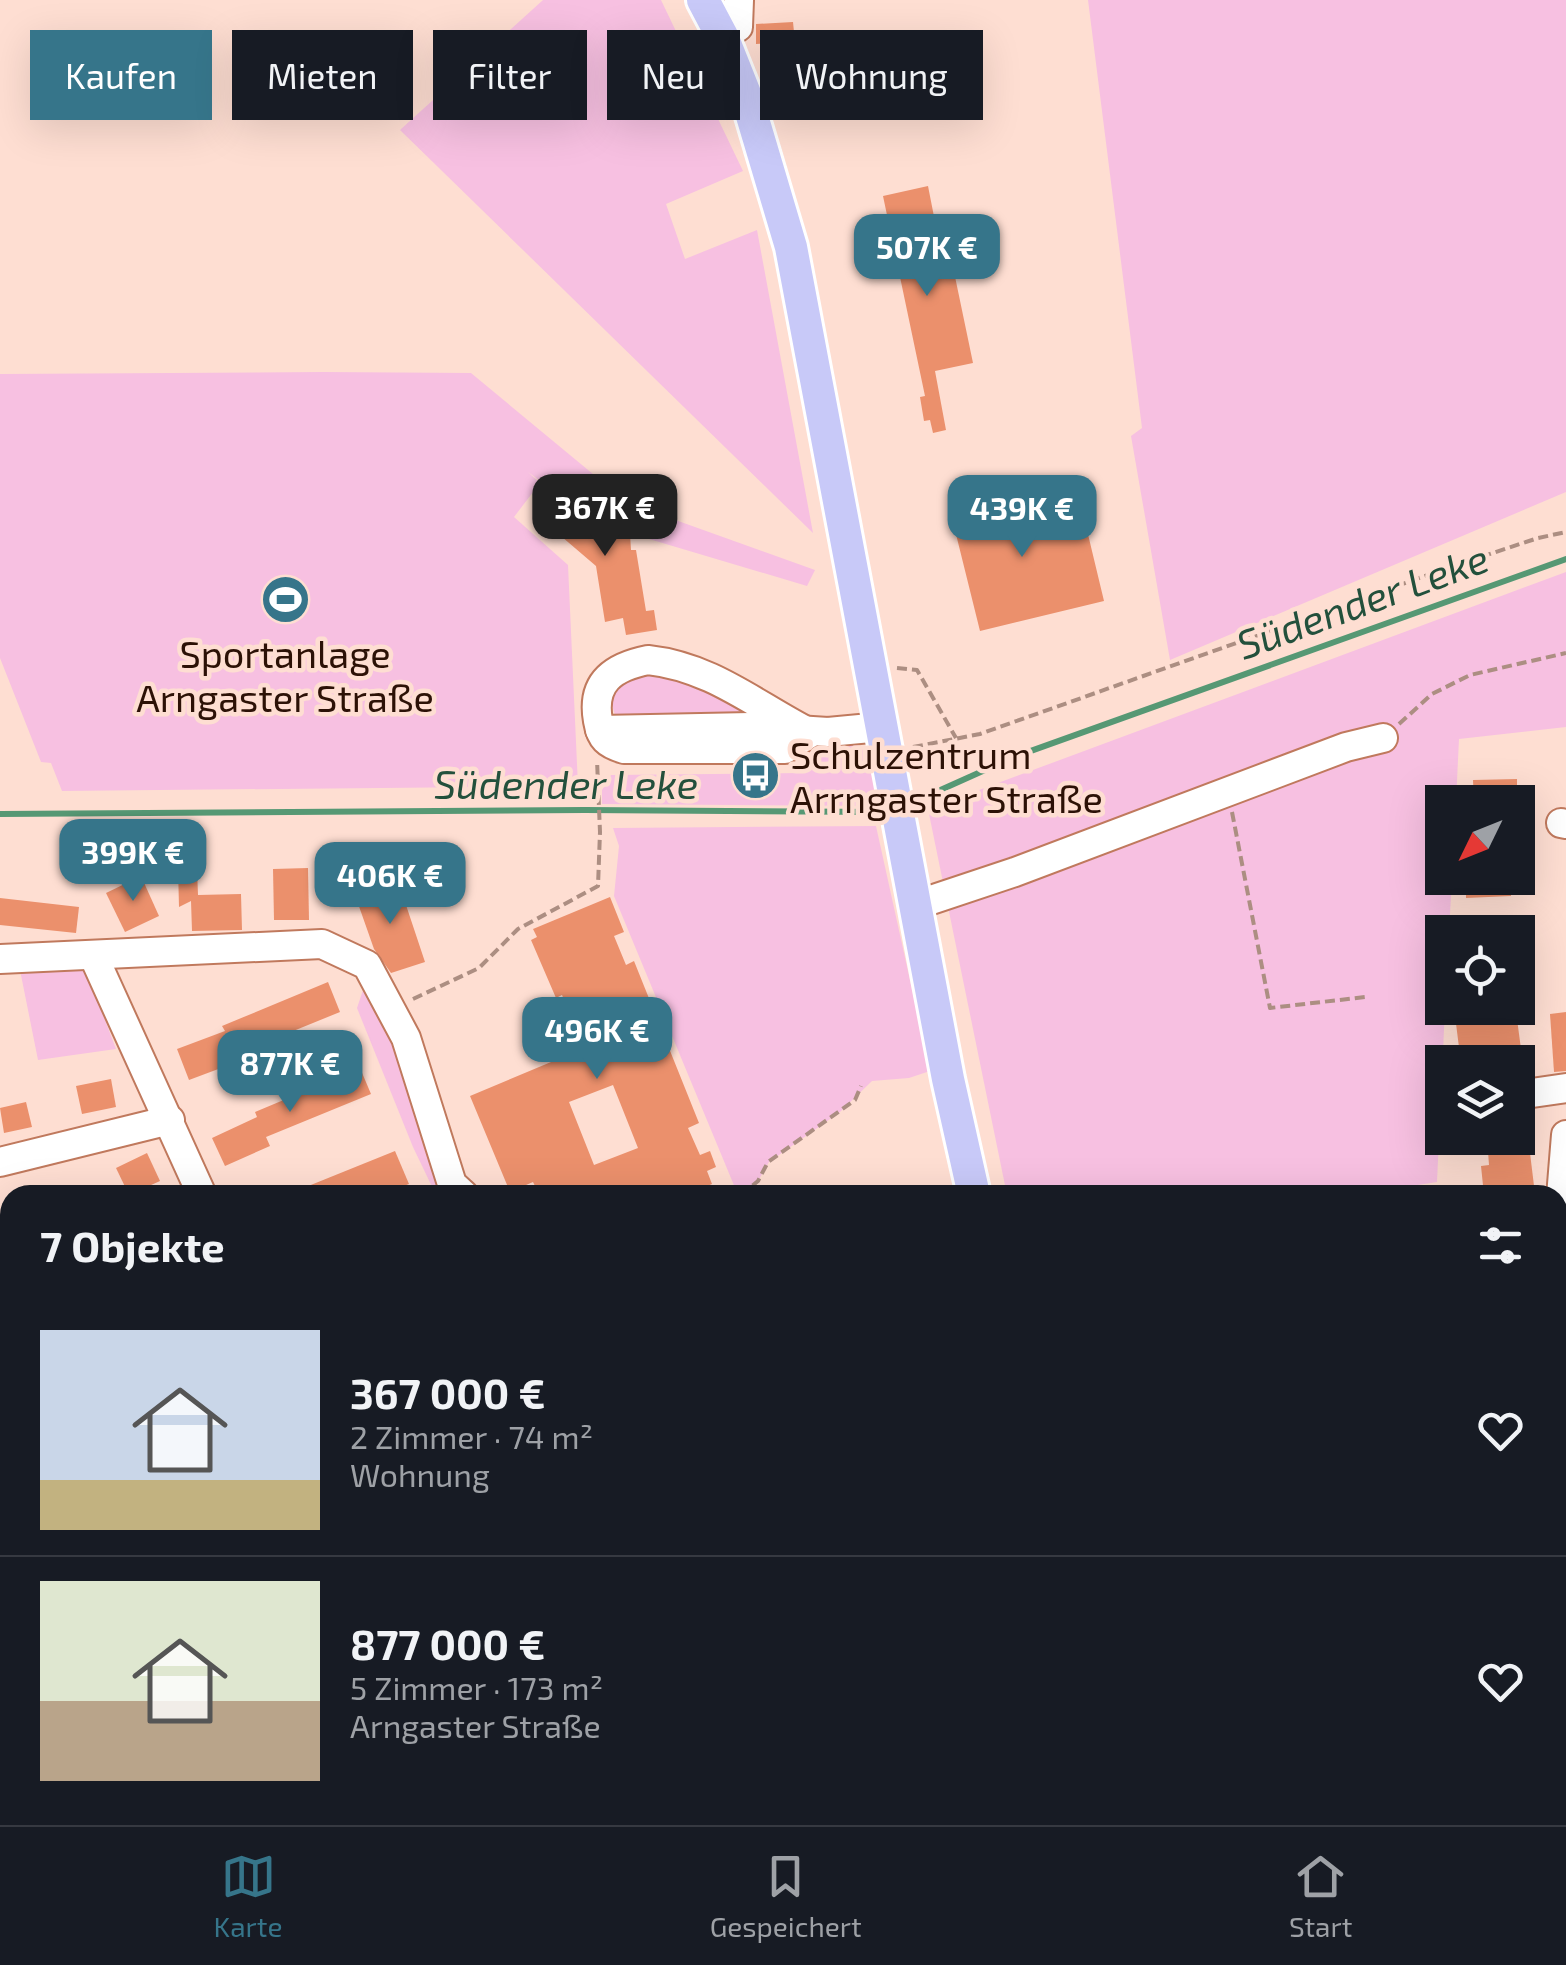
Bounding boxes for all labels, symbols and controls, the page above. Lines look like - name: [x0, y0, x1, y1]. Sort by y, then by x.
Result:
- chip: Kaufen: [30, 30, 212, 120]
- chip: Mieten: [232, 30, 413, 120]
- chip: Filter: [433, 30, 587, 120]
- chip: Neu: [607, 30, 740, 120]
- chip: Wohnung: [760, 30, 983, 120]
- pin: 507K €: [846, 214, 1008, 299]
- text: 507K €: [876, 227, 978, 265]
- pin: 367K €: [524, 474, 686, 559]
- pin: 439K €: [941, 475, 1103, 560]
- text: 367K €: [554, 487, 656, 525]
- text: 439K €: [970, 488, 1074, 526]
- water label: Südender Leke: [1229, 532, 1495, 668]
- sports icon: Sportanlage Arngaster Straße: [259, 573, 311, 625]
- place label: Sportanlage Arngaster Straße: [136, 630, 434, 720]
- place label: Schulzentrum Arrngaster Straße: [790, 731, 1103, 821]
- bus stop icon: Schulzentrum Arrngaster Straße: [729, 750, 781, 802]
- water label: Südender Leke: [434, 759, 698, 807]
- north arrow: [1425, 785, 1535, 895]
- map controls: [1425, 785, 1535, 1155]
- pin: 399K €: [52, 819, 214, 904]
- text: 399K €: [81, 832, 185, 870]
- pin: 406K €: [309, 842, 471, 927]
- text: 406K €: [337, 855, 443, 893]
- button: locate: [1425, 915, 1535, 1025]
- pin: 496K €: [516, 997, 678, 1082]
- text: 496K €: [544, 1010, 650, 1048]
- pin: 877K €: [209, 1030, 371, 1115]
- text: 877K €: [239, 1043, 341, 1081]
- button: layers: [1425, 1045, 1535, 1155]
- icon: filters: [1473, 1218, 1528, 1273]
- text: 7 Objekte: [40, 1220, 225, 1270]
- text: 367 000 €: [350, 1367, 545, 1417]
- icon: home: [120, 1370, 240, 1490]
- icon: heart: [1473, 1403, 1528, 1458]
- text: 2 Zimmer · 74 m²: [350, 1417, 593, 1455]
- text: Wohnung: [350, 1455, 490, 1493]
- text: 877 000 €: [350, 1618, 545, 1668]
- icon: home: [120, 1621, 240, 1741]
- icon: heart: [1473, 1654, 1528, 1709]
- text: 5 Zimmer · 173 m²: [350, 1668, 603, 1706]
- text: Arngaster Straße: [350, 1706, 601, 1744]
- tab: Karte: [214, 1849, 282, 1943]
- tab: Gespeichert: [710, 1849, 862, 1943]
- tab: Start: [1289, 1849, 1352, 1943]

